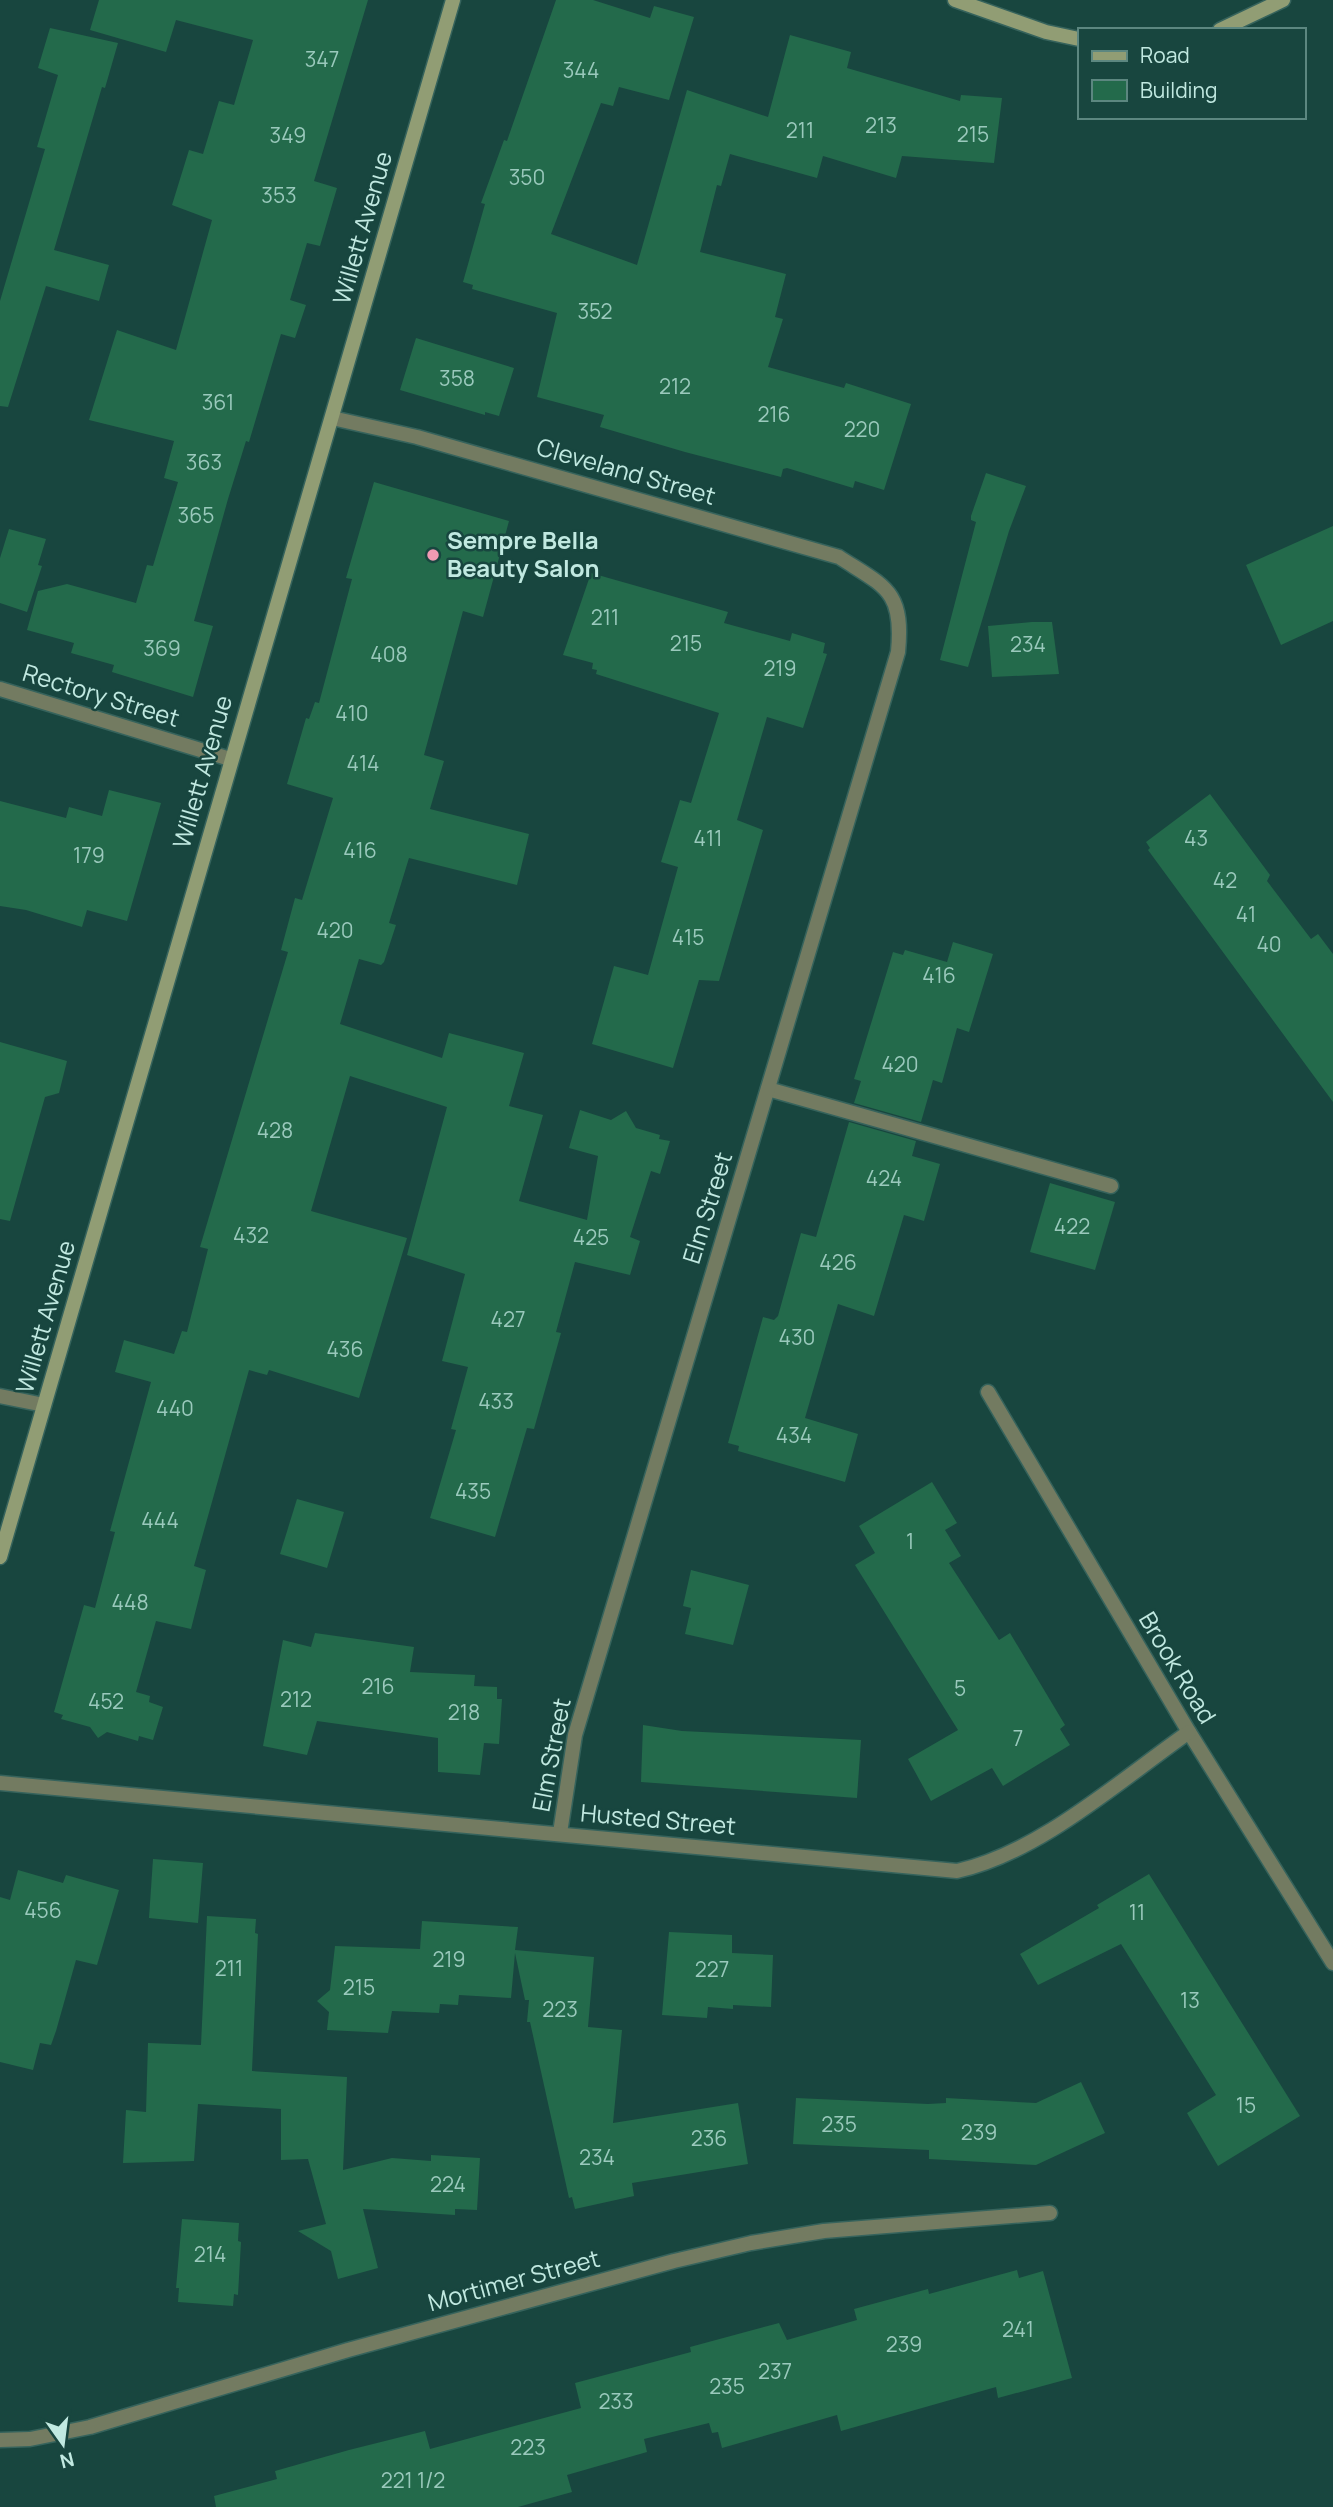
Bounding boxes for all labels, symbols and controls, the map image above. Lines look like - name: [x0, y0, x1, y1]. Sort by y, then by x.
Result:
- legend: [1078, 28, 1305, 119]
- text: Road: [1140, 41, 1190, 69]
- house number: 347: [305, 45, 339, 73]
- house number: 344: [563, 56, 599, 84]
- text: Building: [1140, 76, 1217, 104]
- house number: 213: [865, 111, 897, 139]
- house number: 211: [786, 116, 814, 144]
- house number: 215: [957, 120, 989, 148]
- house number: 349: [270, 121, 306, 149]
- street label: Willett Avenue: [324, 147, 399, 308]
- house number: 350: [509, 163, 545, 191]
- house number: 353: [261, 181, 297, 209]
- house number: 352: [577, 297, 613, 325]
- house number: 358: [439, 364, 475, 392]
- house number: 212: [659, 372, 691, 400]
- house number: 361: [202, 388, 234, 416]
- house number: 216: [757, 400, 791, 428]
- house number: 220: [844, 415, 880, 443]
- street label: Cleveland Street: [533, 429, 720, 512]
- house number: 363: [186, 448, 222, 476]
- house number: 365: [178, 501, 214, 529]
- place label: Sempre Bella Beauty Salon: [447, 523, 600, 584]
- marker: Sempre Bella Beauty Salon: [425, 547, 441, 563]
- house number: 211: [591, 603, 619, 631]
- house number: 215: [670, 629, 702, 657]
- house number: 234: [1010, 630, 1046, 658]
- house number: 369: [143, 634, 181, 662]
- house number: 408: [370, 640, 408, 668]
- house number: 219: [763, 654, 797, 682]
- street label: Rectory Street: [19, 655, 184, 734]
- street label: Willett Avenue: [164, 691, 239, 852]
- house number: 410: [335, 699, 369, 727]
- house number: 414: [347, 749, 379, 777]
- house number: 411: [694, 824, 722, 852]
- house number: 43: [1184, 824, 1208, 852]
- house number: 416: [343, 836, 377, 864]
- house number: 179: [73, 841, 105, 869]
- house number: 42: [1213, 866, 1237, 894]
- house number: 41: [1236, 900, 1256, 928]
- house number: 420: [316, 916, 354, 944]
- house number: 415: [672, 923, 704, 951]
- house number: 40: [1256, 930, 1282, 958]
- house number: 416: [922, 961, 956, 989]
- house number: 420: [881, 1050, 919, 1078]
- house number: 428: [257, 1116, 293, 1144]
- street label: Elm Street: [674, 1148, 739, 1267]
- house number: 424: [866, 1164, 902, 1192]
- house number: 422: [1054, 1212, 1090, 1240]
- house number: 432: [233, 1221, 269, 1249]
- house number: 425: [573, 1223, 609, 1251]
- street label: Willett Avenue: [7, 1236, 82, 1397]
- house number: 426: [819, 1248, 857, 1276]
- house number: 427: [491, 1305, 525, 1333]
- house number: 430: [779, 1323, 815, 1351]
- house number: 436: [326, 1335, 364, 1363]
- house number: 433: [478, 1387, 514, 1415]
- house number: 440: [156, 1394, 194, 1422]
- house number: 434: [776, 1421, 812, 1449]
- house number: 435: [455, 1477, 491, 1505]
- house number: 444: [141, 1506, 179, 1534]
- house number: 1: [906, 1527, 914, 1555]
- house number: 448: [111, 1588, 149, 1616]
- street label: Brook Road: [1132, 1605, 1225, 1729]
- house number: 216: [361, 1672, 395, 1700]
- house number: 5: [954, 1674, 966, 1702]
- house number: 212: [280, 1685, 312, 1713]
- house number: 452: [88, 1687, 124, 1715]
- street label: Elm Street: [523, 1695, 578, 1814]
- house number: 218: [448, 1698, 480, 1726]
- house number: 7: [1013, 1724, 1023, 1752]
- street label: Husted Street: [579, 1795, 737, 1842]
- house number: 456: [24, 1896, 62, 1924]
- house number: 11: [1129, 1898, 1145, 1926]
- house number: 219: [432, 1945, 466, 1973]
- house number: 211: [215, 1954, 243, 1982]
- house number: 227: [695, 1955, 729, 1983]
- house number: 215: [343, 1973, 375, 2001]
- house number: 13: [1180, 1986, 1200, 2014]
- house number: 223: [542, 1995, 578, 2023]
- house number: 15: [1236, 2091, 1256, 2119]
- house number: 235: [821, 2110, 857, 2138]
- house number: 239: [961, 2118, 997, 2146]
- house number: 236: [691, 2124, 727, 2152]
- house number: 234: [579, 2143, 615, 2171]
- house number: 224: [430, 2170, 466, 2198]
- house number: 214: [194, 2240, 226, 2268]
- street label: Mortimer Street: [424, 2241, 603, 2318]
- house number: 241: [1002, 2315, 1034, 2343]
- house number: 239: [886, 2330, 922, 2358]
- house number: 237: [758, 2357, 792, 2385]
- house number: 235: [709, 2372, 745, 2400]
- house number: 233: [598, 2387, 634, 2415]
- north arrow: [28, 2409, 98, 2479]
- house number: 223: [510, 2433, 546, 2461]
- text: N: [57, 2446, 77, 2475]
- house number: 221 1/2: [381, 2466, 445, 2494]

